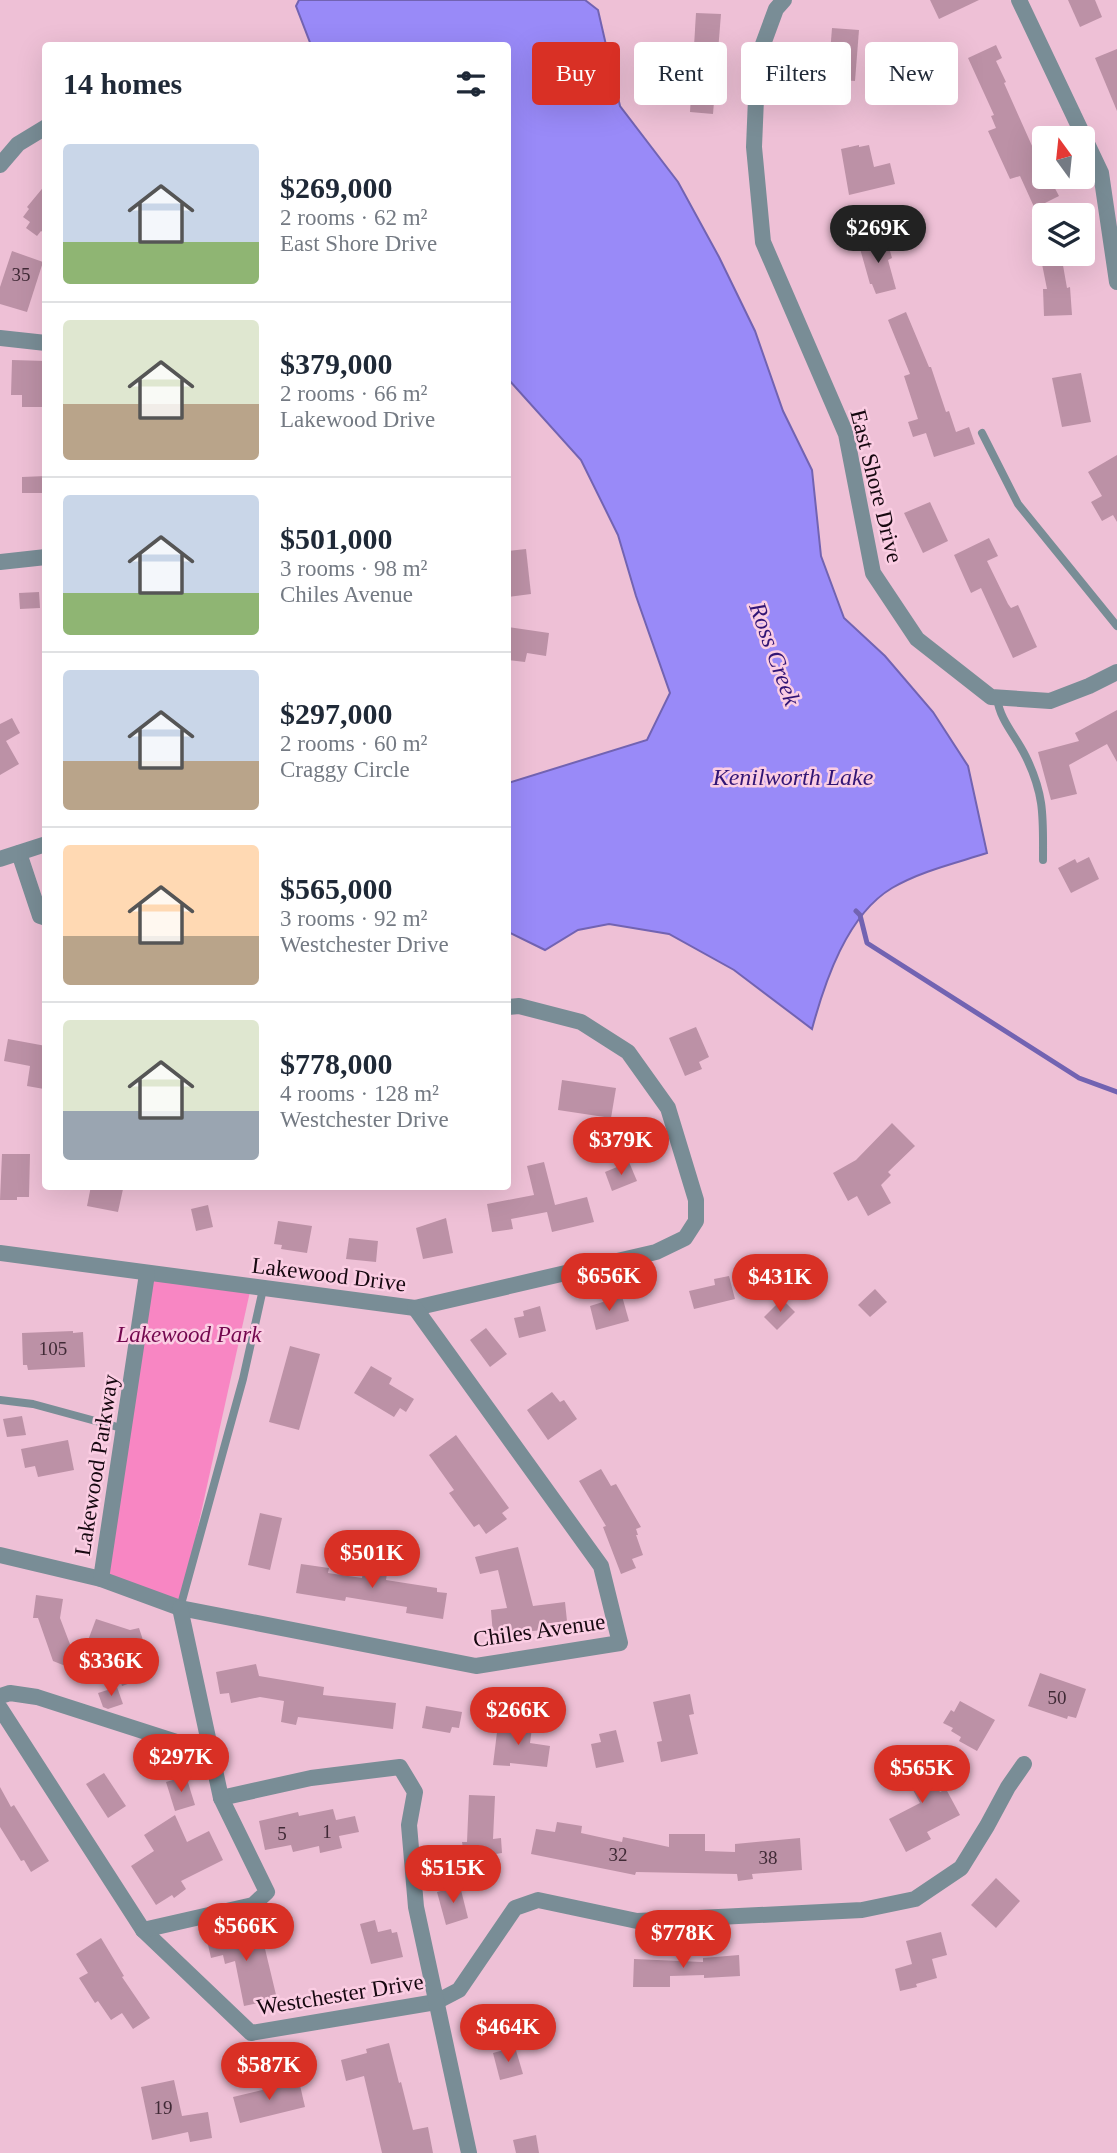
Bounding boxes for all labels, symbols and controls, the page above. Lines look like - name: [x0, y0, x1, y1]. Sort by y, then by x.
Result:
- chip: Buy: [532, 42, 620, 105]
- chip: Rent: [634, 42, 727, 105]
- chip: Filters: [741, 42, 851, 105]
- chip: New: [865, 42, 958, 105]
- icon: filters: [452, 65, 490, 103]
- text: 14 homes: [63, 67, 182, 100]
- north arrow: [1032, 126, 1096, 189]
- map controls: [1032, 126, 1095, 266]
- text: $269,000: [280, 171, 393, 204]
- icon: home: [119, 172, 203, 256]
- button: layers: [1032, 203, 1095, 266]
- text: 2 rooms · 62 m²: [280, 205, 427, 230]
- pin: $269K: [829, 205, 927, 265]
- text: $269K: [846, 215, 910, 240]
- text: East Shore Drive: [280, 231, 437, 256]
- house number: 35: [12, 264, 31, 285]
- text: $379,000: [280, 347, 393, 380]
- icon: home: [119, 348, 203, 432]
- text: 2 rooms · 66 m²: [280, 381, 427, 406]
- text: Lakewood Drive: [280, 407, 435, 432]
- street label: East Shore Drive: [845, 407, 908, 565]
- text: $501,000: [280, 522, 393, 555]
- icon: home: [119, 523, 203, 607]
- text: 3 rooms · 98 m²: [280, 556, 427, 581]
- text: Chiles Avenue: [280, 582, 413, 607]
- water label: Ross Creek: [744, 598, 806, 709]
- text: $297,000: [280, 697, 393, 730]
- icon: home: [119, 698, 203, 782]
- text: 2 rooms · 60 m²: [280, 731, 427, 756]
- text: Craggy Circle: [280, 757, 410, 782]
- water label: Kenilworth Lake: [712, 764, 874, 790]
- text: $565,000: [280, 872, 393, 905]
- icon: home: [119, 873, 203, 957]
- text: 3 rooms · 92 m²: [280, 906, 427, 931]
- text: Westchester Drive: [280, 932, 449, 957]
- text: $778,000: [280, 1047, 393, 1080]
- icon: home: [119, 1048, 203, 1132]
- text: 4 rooms · 128 m²: [280, 1081, 439, 1106]
- text: Westchester Drive: [280, 1107, 449, 1132]
- pin: $379K: [572, 1118, 670, 1177]
- text: $379K: [589, 1127, 653, 1152]
- street label: Lakewood Drive: [250, 1253, 407, 1296]
- pin: $656K: [560, 1254, 658, 1313]
- pin: $431K: [731, 1254, 829, 1314]
- text: $656K: [577, 1263, 641, 1288]
- text: $431K: [748, 1264, 812, 1289]
- park label: Lakewood Park: [115, 1322, 262, 1347]
- house number: 105: [39, 1338, 67, 1359]
- street label: Lakewood Parkway: [70, 1372, 123, 1558]
- pin: $501K: [323, 1530, 421, 1590]
- text: $501K: [340, 1540, 404, 1565]
- street label: Chiles Avenue: [471, 1609, 607, 1652]
- pin: $336K: [62, 1638, 160, 1698]
- text: $336K: [79, 1648, 143, 1673]
- house number: 50: [1048, 1687, 1067, 1708]
- pin: $266K: [469, 1688, 567, 1747]
- text: $266K: [486, 1697, 550, 1722]
- pin: $297K: [132, 1734, 230, 1794]
- text: $297K: [149, 1744, 213, 1769]
- pin: $565K: [873, 1745, 971, 1805]
- text: $565K: [890, 1755, 954, 1780]
- house number: 1: [322, 1821, 332, 1842]
- house number: 5: [277, 1823, 287, 1844]
- house number: 32: [609, 1844, 628, 1865]
- pin: $515K: [404, 1846, 502, 1905]
- house number: 38: [759, 1847, 778, 1868]
- text: $515K: [421, 1855, 485, 1880]
- pin: $566K: [197, 1904, 295, 1963]
- pin: $778K: [634, 1910, 732, 1970]
- text: $566K: [214, 1913, 278, 1938]
- text: $778K: [651, 1920, 715, 1945]
- street label: Westchester Drive: [255, 1969, 425, 2020]
- pin: $464K: [459, 2004, 557, 2064]
- text: $464K: [476, 2014, 540, 2039]
- pin: $587K: [220, 2042, 318, 2102]
- text: $587K: [237, 2052, 301, 2077]
- house number: 19: [154, 2097, 173, 2118]

